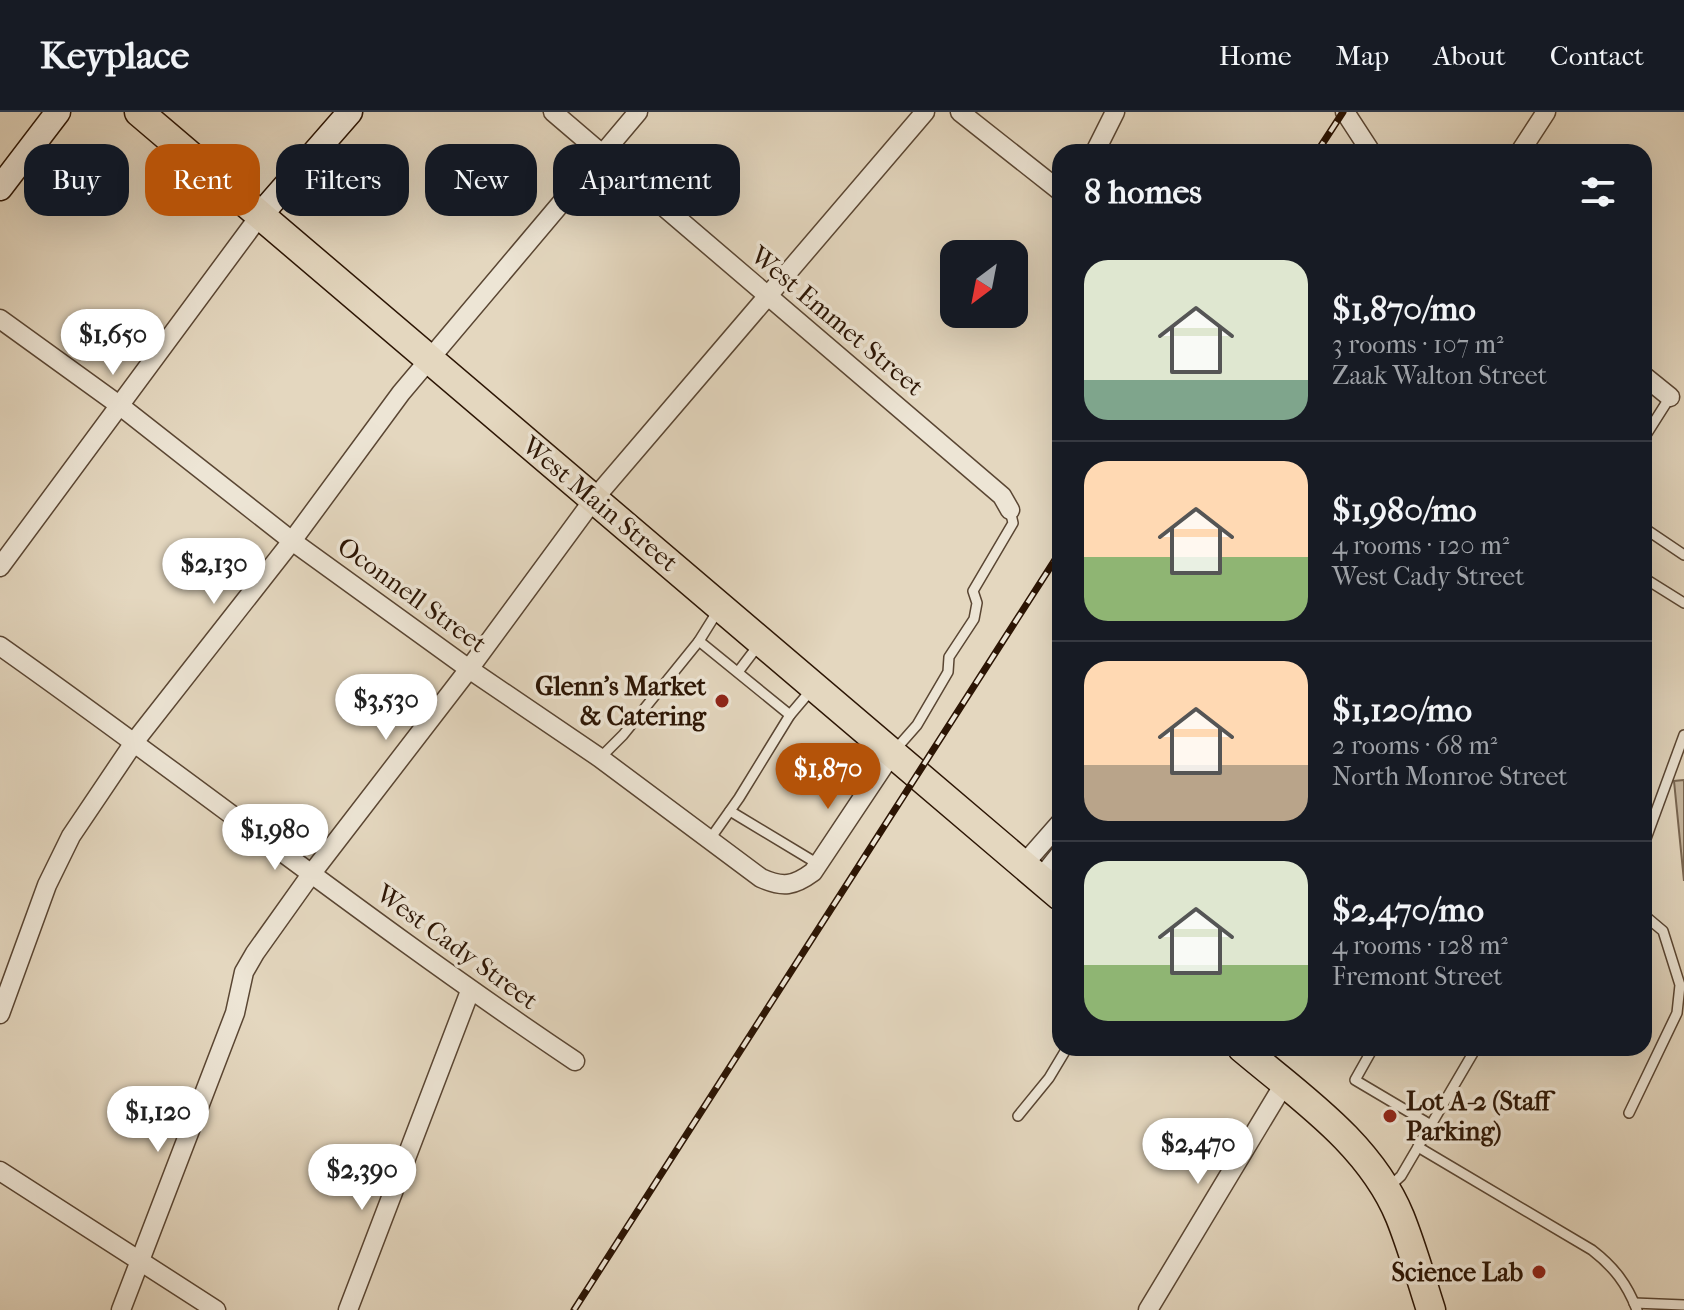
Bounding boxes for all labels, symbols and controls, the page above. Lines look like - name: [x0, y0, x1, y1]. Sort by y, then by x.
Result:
- text: Keyplace: [40, 33, 189, 78]
- text: Home: [1219, 39, 1292, 72]
- text: Map: [1336, 39, 1389, 72]
- text: About: [1433, 39, 1506, 72]
- text: Contact: [1550, 39, 1644, 72]
- chip: Buy: [24, 144, 129, 216]
- chip: Rent: [145, 144, 260, 216]
- chip: Filters: [276, 144, 409, 216]
- chip: New: [425, 144, 537, 216]
- chip: Apartment: [553, 144, 740, 216]
- icon: filters: [1576, 170, 1620, 214]
- text: 8 homes: [1084, 172, 1202, 212]
- street label: West Emmet Street: [743, 239, 930, 403]
- north arrow: [940, 240, 1028, 328]
- map controls: [940, 240, 1028, 328]
- text: $1,870/mo: [1332, 289, 1476, 329]
- icon: home: [1148, 292, 1244, 388]
- pin: $1,650: [48, 309, 178, 377]
- text: $1,650: [79, 319, 147, 350]
- text: 3 rooms · 107 m²: [1332, 329, 1504, 360]
- text: Zaak Walton Street: [1332, 360, 1547, 391]
- street label: West Main Street: [515, 429, 685, 579]
- text: $1,980/mo: [1332, 490, 1477, 530]
- icon: home: [1148, 493, 1244, 589]
- text: 4 rooms · 120 m²: [1332, 530, 1509, 561]
- street label: Oconnell Street: [332, 531, 493, 660]
- pin: $2,130: [149, 538, 279, 606]
- text: $2,130: [180, 548, 248, 579]
- text: West Cady Street: [1332, 561, 1525, 592]
- place label: Glenn's Market & Catering: [535, 671, 707, 732]
- pin: $3,530: [321, 674, 451, 742]
- text: $3,530: [353, 684, 419, 715]
- text: $1,120/mo: [1332, 690, 1472, 730]
- marker: Glenn's Market & Catering: [713, 692, 731, 710]
- icon: home: [1148, 693, 1244, 789]
- text: 2 rooms · 68 m²: [1332, 730, 1497, 761]
- pin: $1,870: [763, 743, 893, 811]
- text: $1,870: [794, 753, 862, 784]
- text: North Monroe Street: [1332, 761, 1568, 792]
- pin: $1,980: [210, 804, 340, 872]
- text: $1,980: [240, 814, 310, 845]
- street label: West Cady Street: [369, 877, 545, 1017]
- text: $2,470/mo: [1332, 890, 1484, 930]
- icon: home: [1148, 893, 1244, 989]
- text: 4 rooms · 128 m²: [1332, 930, 1508, 961]
- text: Fremont Street: [1332, 961, 1503, 992]
- pin: $1,120: [93, 1086, 223, 1154]
- place label: Lot A-2 (Staff Parking): [1406, 1086, 1556, 1147]
- text: $1,120: [125, 1096, 191, 1127]
- marker: Lot A-2 (Staff Parking): [1381, 1107, 1399, 1125]
- pin: $2,470: [1133, 1118, 1263, 1186]
- text: $2,470: [1160, 1128, 1236, 1159]
- pin: $2,390: [297, 1144, 427, 1212]
- text: $2,390: [326, 1154, 398, 1185]
- place label: Science Lab: [1392, 1257, 1523, 1288]
- marker: Science Lab: [1530, 1263, 1548, 1281]

